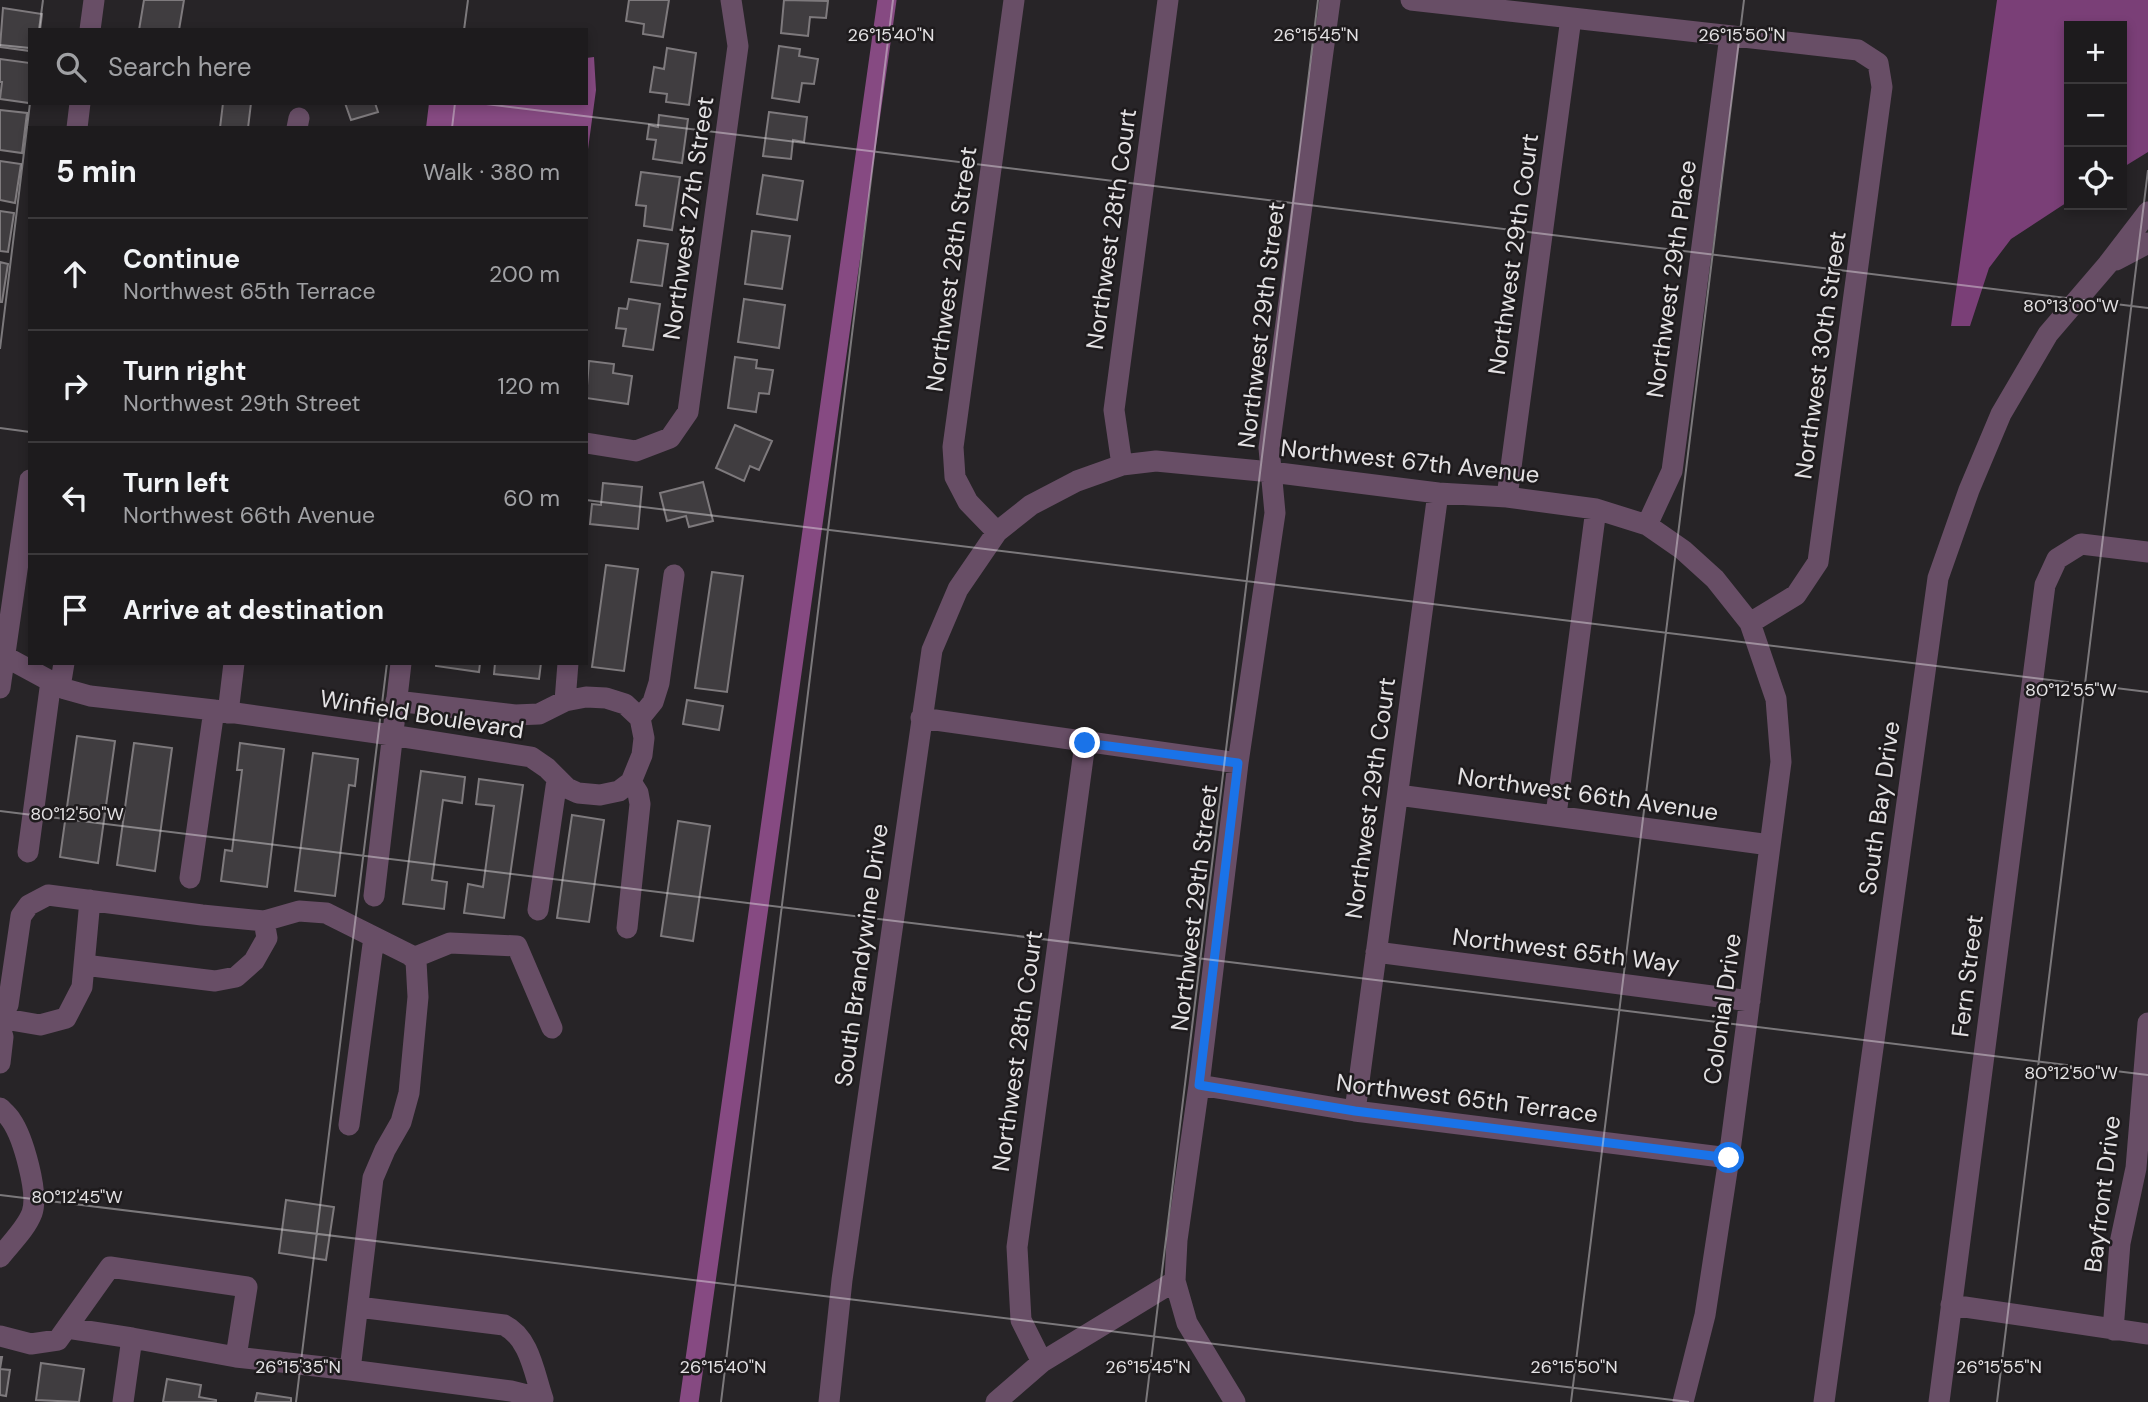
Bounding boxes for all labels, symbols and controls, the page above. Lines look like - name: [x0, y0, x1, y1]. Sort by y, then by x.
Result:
- map controls: [2064, 21, 2127, 210]
- button: +: [2064, 21, 2127, 84]
- text: 26°15'40"N: [848, 23, 934, 47]
- text: 26°15'45"N: [1273, 23, 1359, 47]
- text: 26°15'50"N: [1698, 23, 1786, 47]
- search box: [28, 28, 588, 105]
- icon: search: [52, 48, 90, 86]
- text: Search here: [108, 50, 251, 84]
- button: −: [2064, 84, 2127, 147]
- street label: Northwest 27th Street: [656, 94, 720, 342]
- street label: Northwest 28th Court: [1079, 107, 1143, 351]
- street label: Northwest 29th Court: [1481, 131, 1545, 377]
- street label: Northwest 28th Street: [918, 144, 984, 394]
- button: locate: [2064, 147, 2127, 210]
- text: 5 min: [56, 152, 137, 191]
- text: Walk · 380 m: [423, 157, 560, 187]
- street label: Northwest 29th Place: [1639, 158, 1703, 400]
- street label: Northwest 29th Street: [1231, 200, 1291, 450]
- street label: Northwest 30th Street: [1787, 229, 1853, 481]
- text: Continue: [123, 242, 240, 276]
- icon: ahead: [56, 255, 94, 293]
- text: 200 m: [489, 259, 560, 289]
- text: Northwest 65th Terrace: [123, 276, 376, 306]
- text: 80°13'00"W: [2023, 294, 2119, 318]
- text: Turn right: [123, 354, 247, 388]
- icon: right: [56, 367, 94, 405]
- text: 120 m: [497, 371, 560, 401]
- text: Northwest 29th Street: [123, 388, 361, 418]
- street label: Northwest 67th Avenue: [1279, 432, 1541, 490]
- text: Turn left: [123, 466, 230, 500]
- icon: left: [56, 479, 94, 517]
- text: 60 m: [503, 483, 560, 513]
- text: Northwest 66th Avenue: [123, 500, 375, 530]
- icon: arrive: [56, 591, 94, 629]
- text: Arrive at destination: [123, 593, 384, 627]
- street label: Northwest 29th Court: [1338, 675, 1402, 921]
- text: 80°12'55"W: [2025, 678, 2117, 702]
- street label: Winfield Boulevard: [318, 683, 526, 745]
- street label: South Bay Drive: [1851, 719, 1907, 897]
- route end: [1069, 727, 1100, 758]
- street label: Northwest 66th Avenue: [1456, 760, 1720, 828]
- street label: Northwest 29th Street: [1164, 783, 1224, 1033]
- text: 80°12'50"W: [30, 802, 124, 826]
- street label: South Brandywine Drive: [827, 822, 895, 1088]
- street label: Fern Street: [1944, 913, 1990, 1039]
- street label: Northwest 65th Way: [1451, 921, 1681, 979]
- street label: Northwest 28th Court: [985, 929, 1049, 1173]
- street label: Colonial Drive: [1696, 931, 1748, 1087]
- text: 80°12'50"W: [2024, 1061, 2118, 1085]
- street label: Northwest 65th Terrace: [1334, 1067, 1600, 1129]
- street label: Bayfront Drive: [2077, 1114, 2127, 1274]
- route start: [1713, 1142, 1744, 1173]
- text: 80°12'45"W: [31, 1185, 123, 1209]
- text: 26°15'35"N: [255, 1355, 341, 1379]
- text: 26°15'40"N: [680, 1355, 766, 1379]
- text: 26°15'45"N: [1105, 1355, 1191, 1379]
- text: 26°15'50"N: [1530, 1355, 1618, 1379]
- text: 26°15'55"N: [1956, 1355, 2042, 1379]

